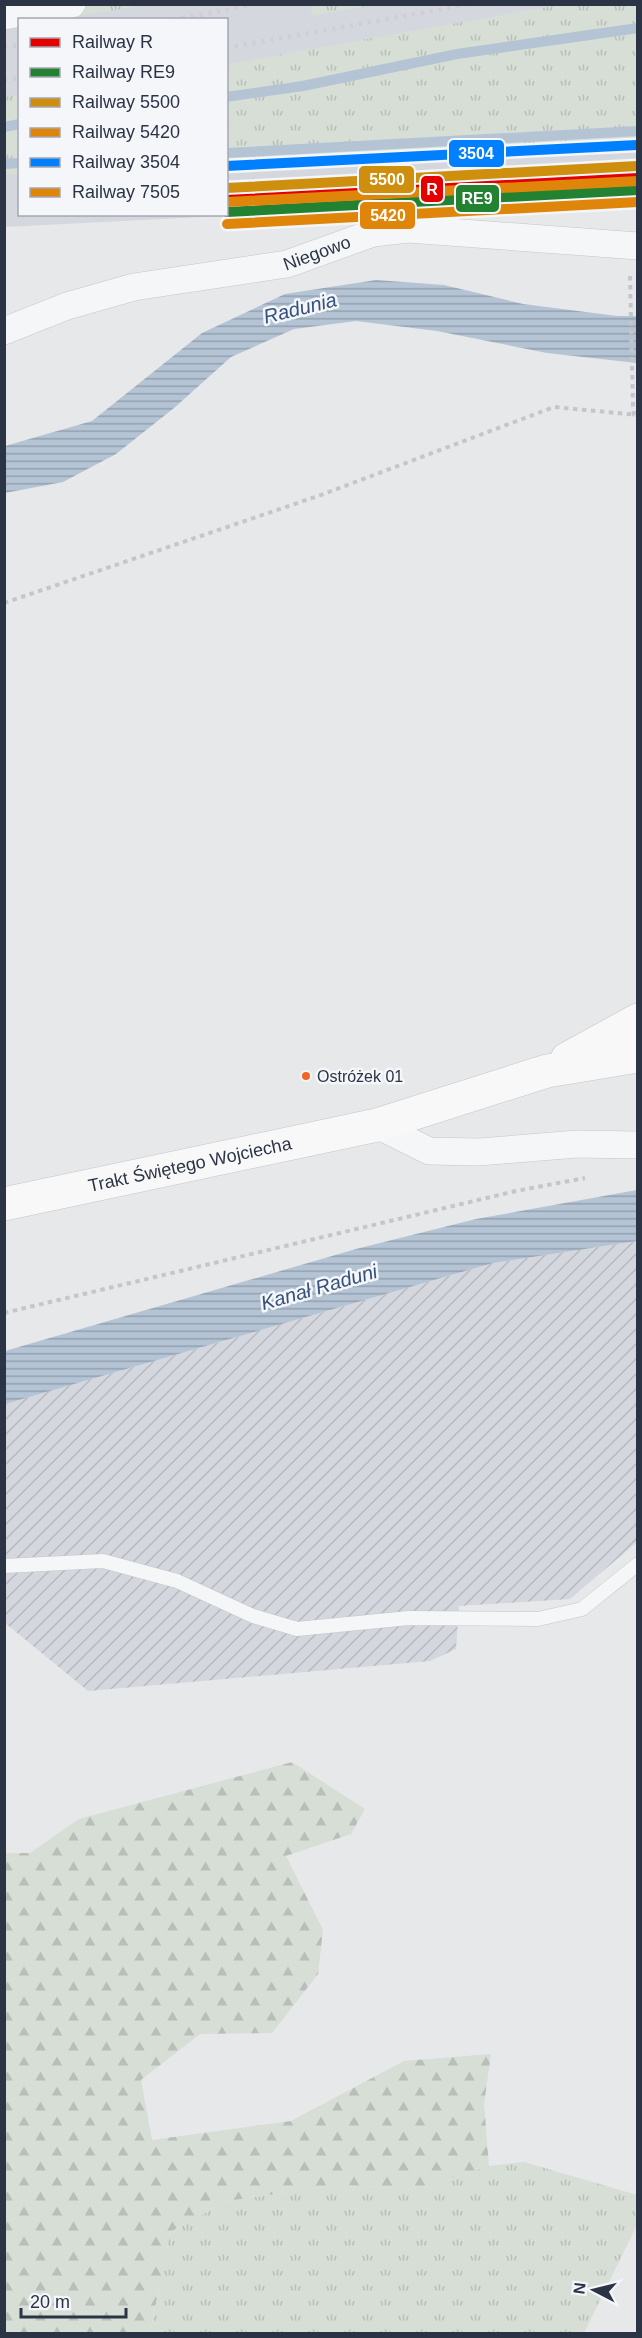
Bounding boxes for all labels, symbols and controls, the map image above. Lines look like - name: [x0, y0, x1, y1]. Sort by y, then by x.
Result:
- legend: [18, 18, 228, 216]
- text: Railway R: [72, 32, 153, 52]
- text: Railway RE9: [72, 62, 175, 82]
- text: Railway 5500: [72, 92, 180, 112]
- text: Railway 5420: [72, 122, 180, 142]
- line badge: 3504: [448, 139, 505, 168]
- text: 3504: [458, 145, 494, 162]
- text: Railway 3504: [72, 152, 180, 172]
- line badge: 5500: [358, 165, 415, 194]
- text: 5500: [369, 171, 405, 188]
- line badge: R: [420, 175, 444, 203]
- text: R: [426, 181, 438, 198]
- text: Railway 7505: [72, 182, 180, 202]
- line badge: RE9: [455, 184, 500, 213]
- text: RE9: [461, 190, 493, 207]
- line badge: 5420: [359, 201, 416, 230]
- text: 5420: [370, 207, 406, 224]
- street label: Niegowo: [281, 232, 353, 274]
- water label: Radunia: [261, 288, 339, 328]
- place label: Ostróżek 01: [317, 1068, 403, 1085]
- marker: Ostróżek 01: [300, 1070, 312, 1082]
- street label: Trakt Świętego Wojciecha: [86, 1133, 294, 1196]
- water label: Kanał Raduni: [258, 1260, 380, 1314]
- north arrow: [564, 2260, 624, 2320]
- scale bar: [21, 2281, 126, 2319]
- text: N: [570, 2281, 589, 2295]
- text: 20 m: [30, 2292, 70, 2312]

